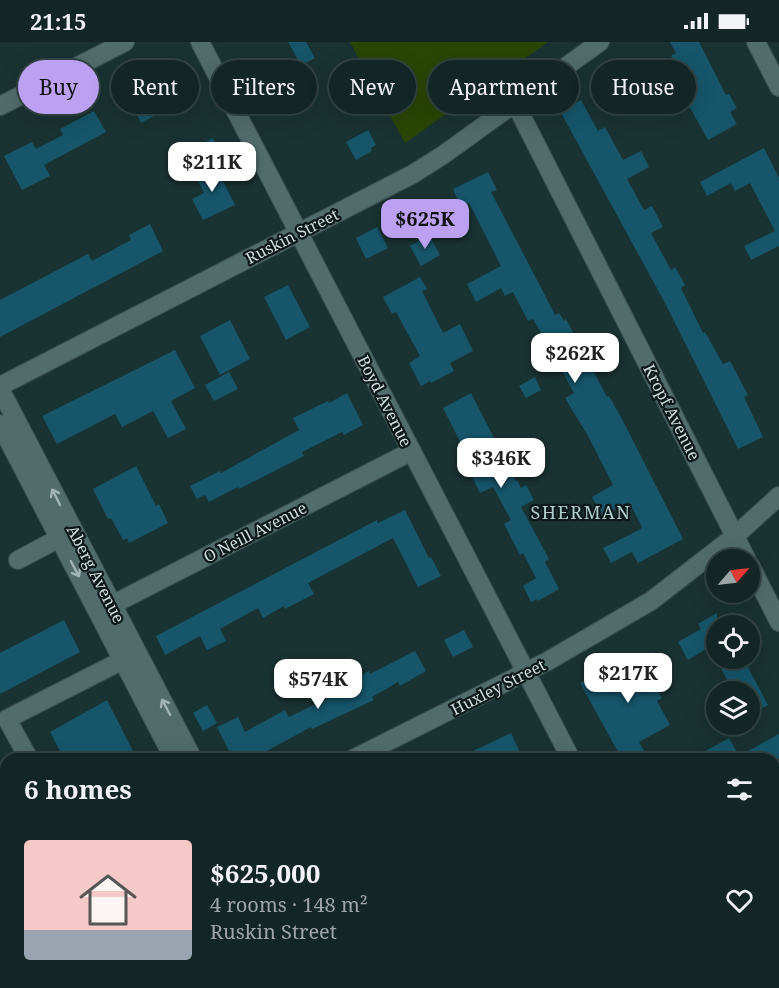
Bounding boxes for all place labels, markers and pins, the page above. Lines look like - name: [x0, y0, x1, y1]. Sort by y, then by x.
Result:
- pin: $211K: [170, 142, 254, 193]
- pin: $625K: [383, 199, 467, 250]
- pin: $262K: [533, 333, 617, 384]
- pin: $346K: [459, 438, 543, 489]
- pin: $217K: [586, 653, 670, 704]
- pin: $574K: [276, 659, 360, 710]

